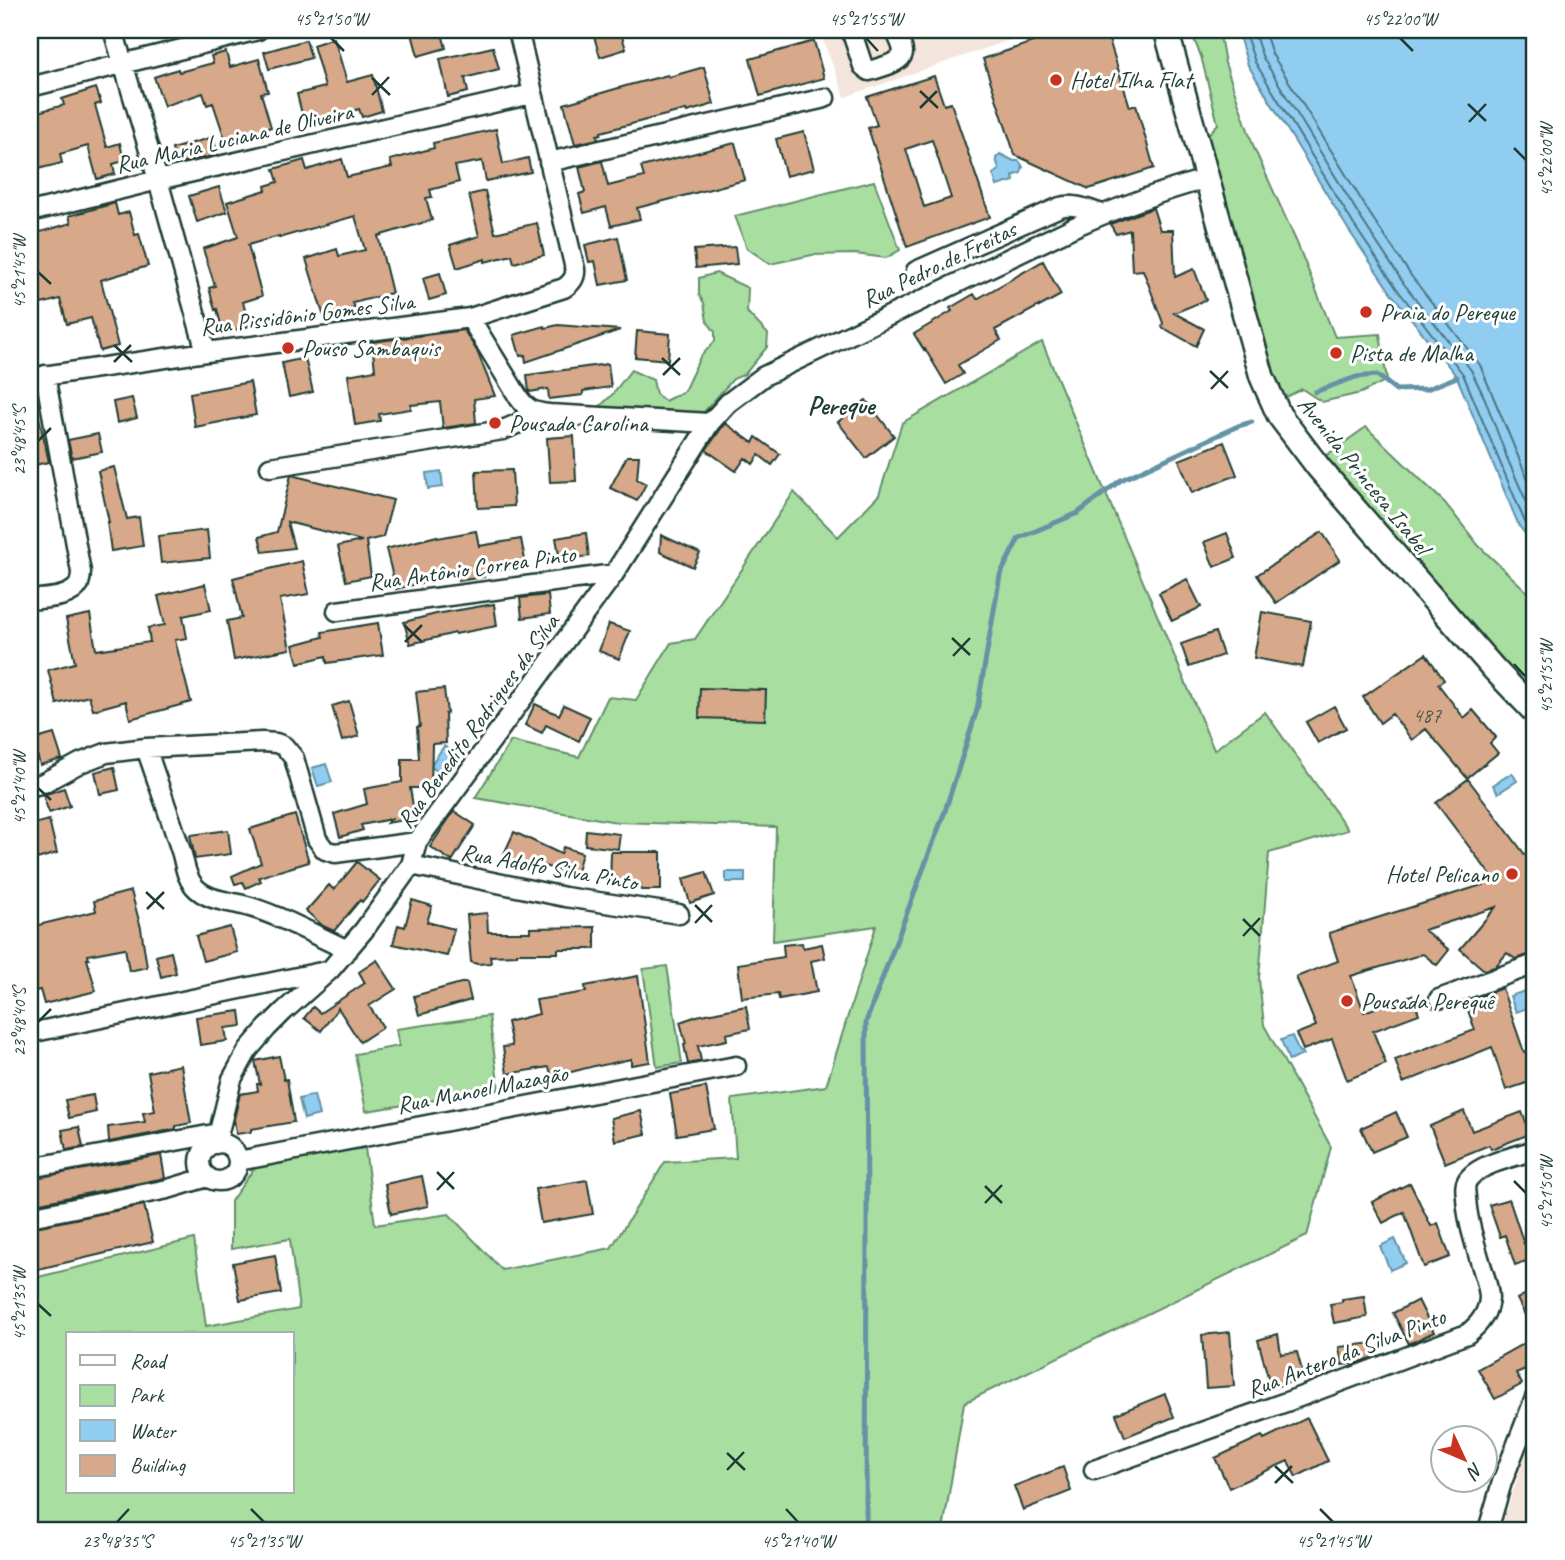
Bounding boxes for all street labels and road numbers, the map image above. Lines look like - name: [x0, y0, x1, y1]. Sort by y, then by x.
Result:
- street label: Rua Maria Luciana de Oliveira: [113, 96, 357, 180]
- street label: Rua Pedro de Freitas: [857, 213, 1023, 314]
- street label: Rua Pissidônio Gomes Silva: [198, 286, 418, 342]
- street label: Avenida Princesa Isabel: [1291, 390, 1439, 563]
- street label: Rua Antônio Correa Pinto: [367, 538, 579, 597]
- street label: Rua Benedito Rodrigues da Silva: [390, 607, 567, 834]
- street label: Rua Adolfo Silva Pinto: [458, 837, 642, 898]
- street label: Rua Manoel Mazagão: [394, 1057, 571, 1120]
- street label: Rua Antero da Silva Pinto: [1243, 1301, 1451, 1405]

